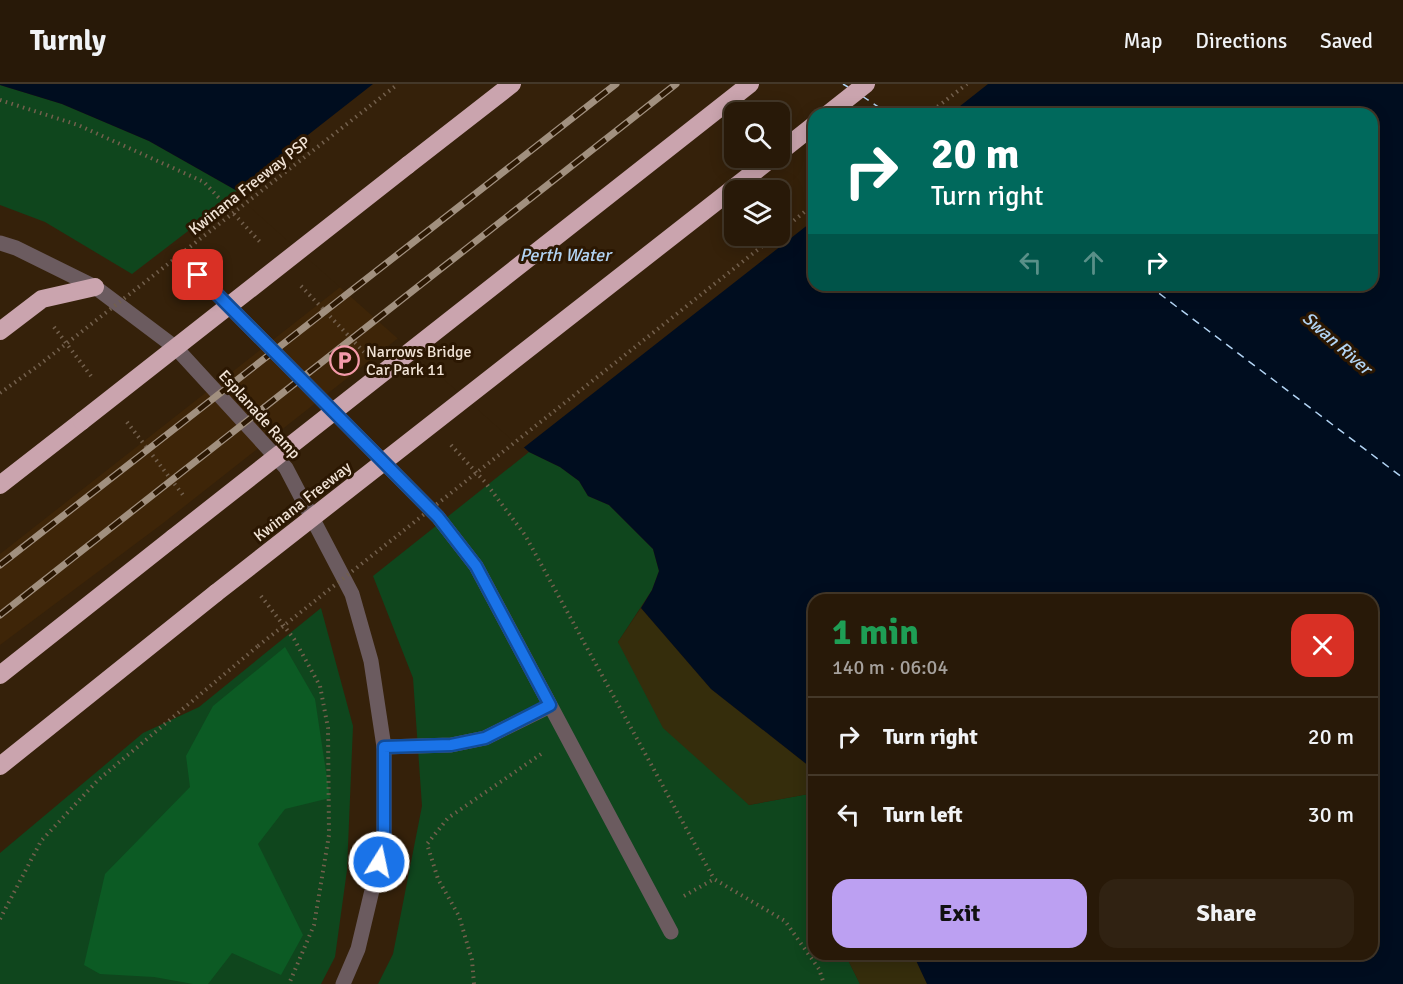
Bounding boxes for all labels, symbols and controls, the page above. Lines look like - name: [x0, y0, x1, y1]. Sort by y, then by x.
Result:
- text: Turnly: [30, 24, 106, 58]
- text: Map: [1124, 28, 1162, 54]
- text: Directions: [1195, 28, 1287, 54]
- text: Saved: [1320, 28, 1373, 54]
- map controls: [724, 102, 790, 246]
- button: search: [724, 102, 790, 168]
- text: 20 m: [931, 129, 1020, 180]
- street label: Kwinana Freeway PSP: [185, 132, 315, 240]
- icon: right: [832, 132, 910, 210]
- button: layers: [724, 180, 790, 246]
- text: Turn right: [931, 180, 1044, 213]
- water label: Perth Water: [519, 244, 613, 266]
- icon: left: [1014, 246, 1047, 279]
- icon: ahead: [1077, 246, 1110, 279]
- icon: right: [1140, 246, 1173, 279]
- pin: [172, 249, 223, 300]
- icon: arrive: [181, 258, 214, 291]
- water label: Swan River: [1298, 307, 1378, 381]
- place label: Narrows Bridge Car Park 11: [366, 342, 472, 380]
- parking icon: Narrows Bridge Car Park 11: [329, 344, 361, 376]
- street label: Esplanade Ramp: [214, 366, 304, 463]
- street label: Kwinana Freeway: [250, 457, 356, 546]
- text: 1 min: [832, 610, 919, 655]
- button: close: [1291, 614, 1354, 677]
- text: 140 m · 06:04: [832, 655, 948, 680]
- icon: right: [832, 720, 865, 753]
- text: Turn right: [883, 723, 978, 750]
- text: 20 m: [1308, 723, 1354, 750]
- icon: left: [832, 798, 865, 831]
- text: Turn left: [883, 801, 963, 828]
- text: 30 m: [1308, 801, 1354, 828]
- position arrow: [347, 830, 411, 894]
- button: Exit: [832, 879, 1087, 948]
- button: Share: [1099, 879, 1354, 948]

